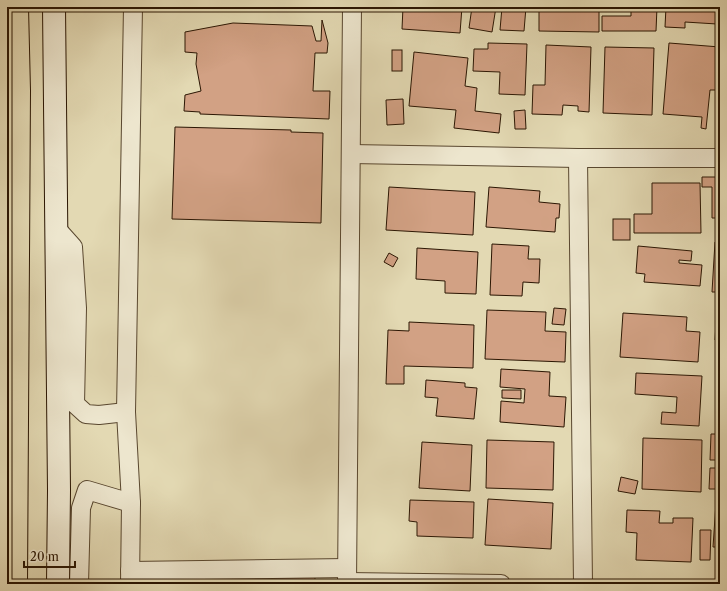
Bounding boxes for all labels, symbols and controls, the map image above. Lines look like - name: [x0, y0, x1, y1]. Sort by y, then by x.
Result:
- scale bar: [24, 543, 75, 569]
- text: 20 m: [30, 549, 59, 564]

